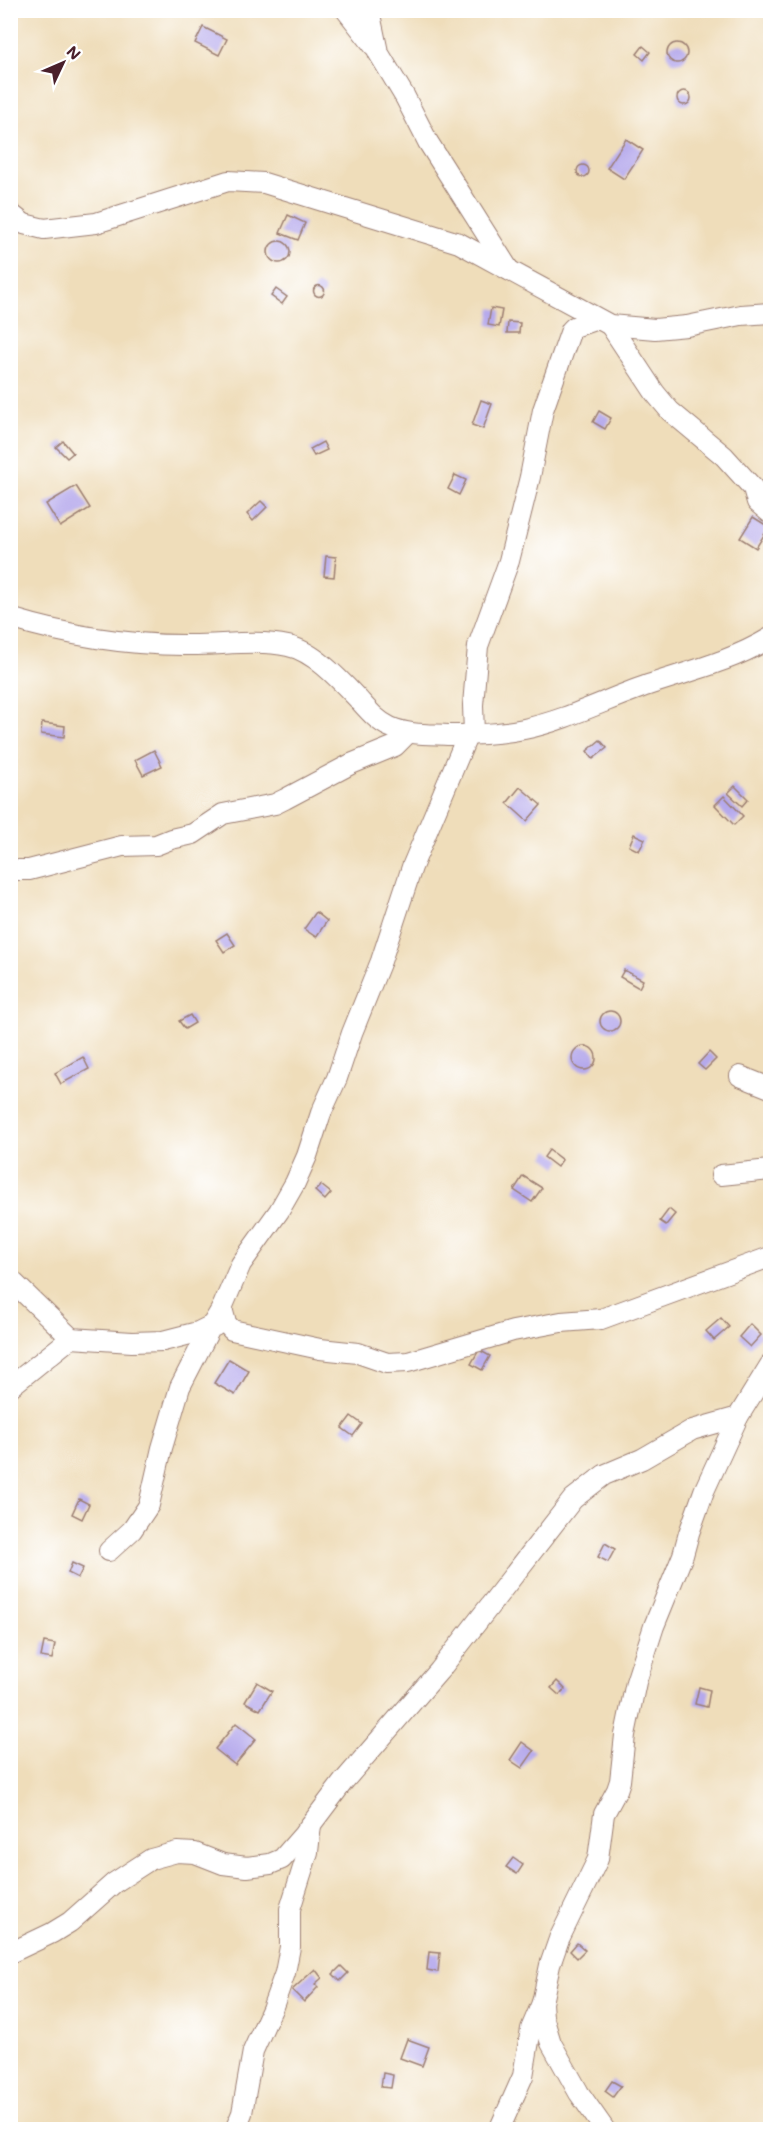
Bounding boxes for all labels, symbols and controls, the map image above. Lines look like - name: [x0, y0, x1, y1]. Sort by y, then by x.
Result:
- north arrow: [33, 33, 93, 93]
- text: N: [62, 41, 86, 64]

